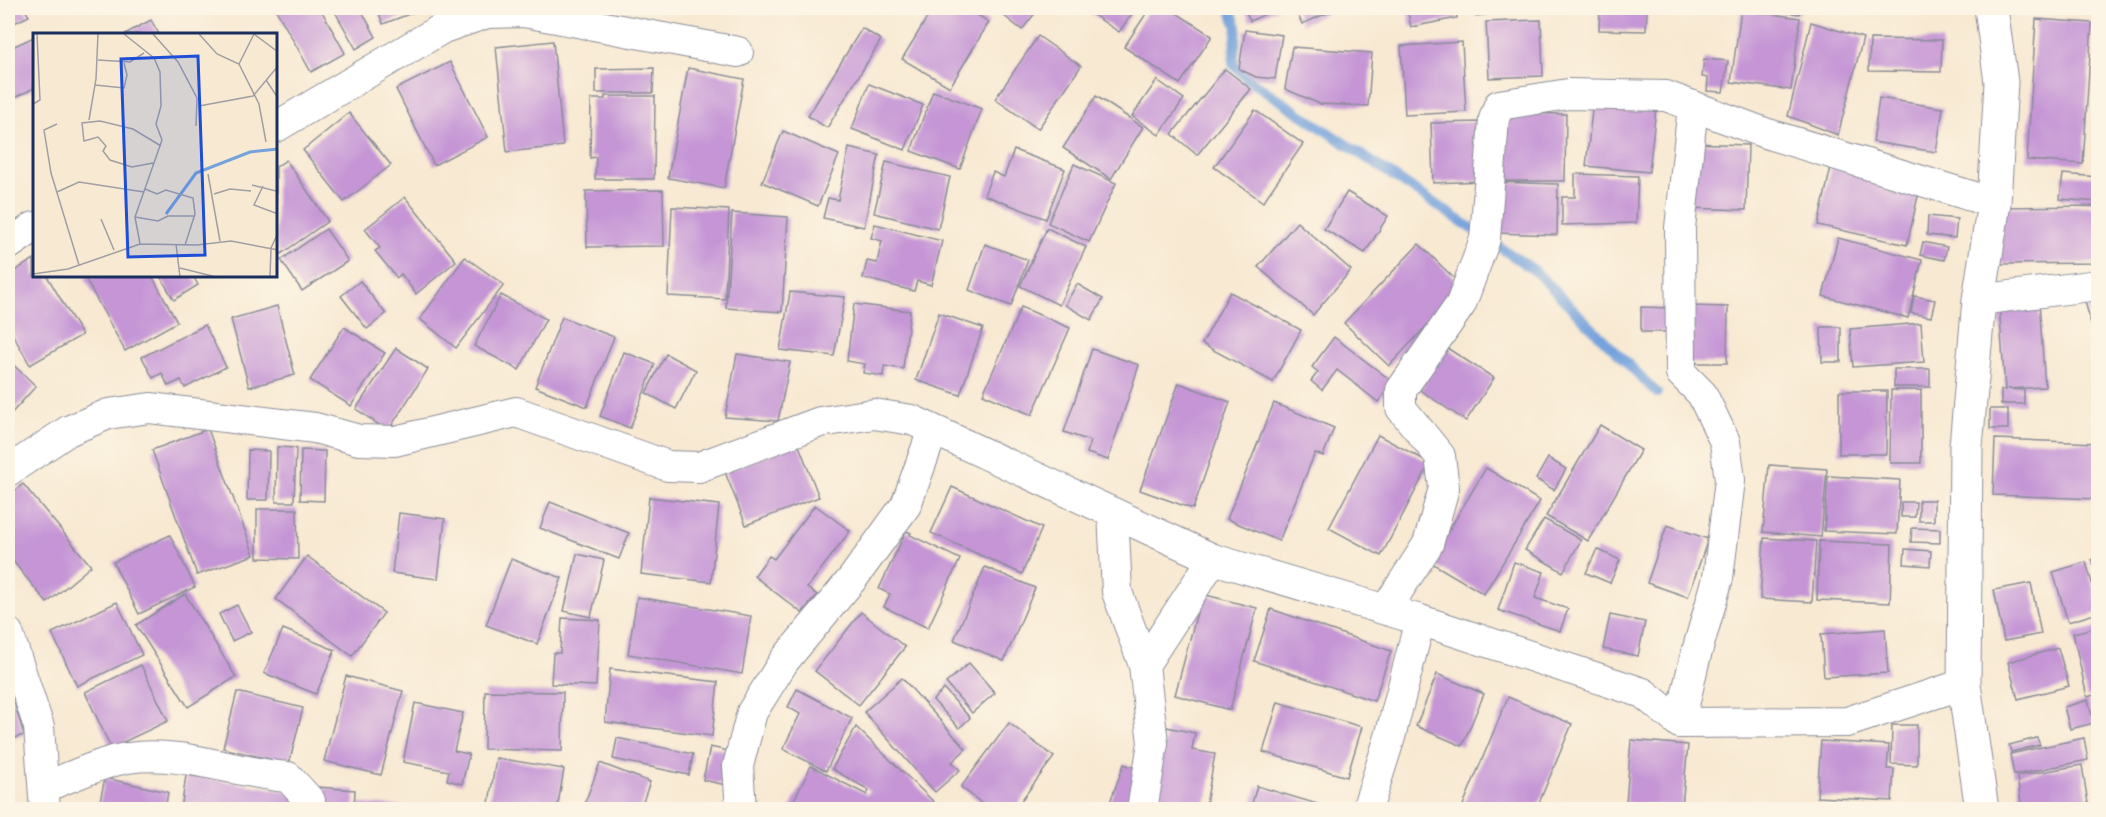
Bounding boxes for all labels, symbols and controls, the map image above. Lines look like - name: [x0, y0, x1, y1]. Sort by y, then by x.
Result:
- inset map: [33, 33, 278, 278]

